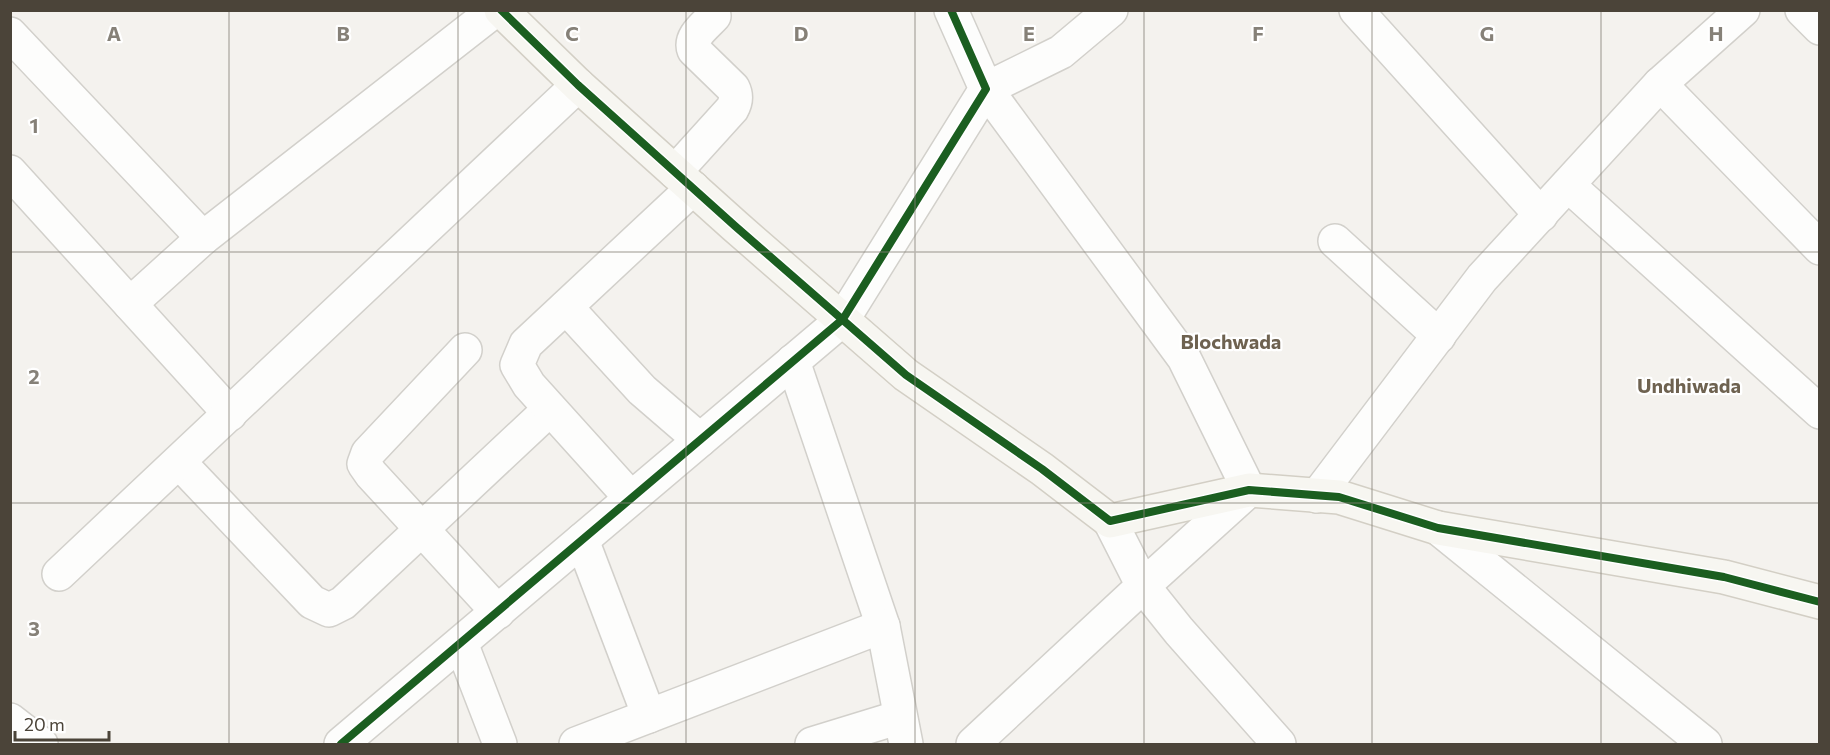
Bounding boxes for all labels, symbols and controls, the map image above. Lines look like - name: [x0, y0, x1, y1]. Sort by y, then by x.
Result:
- text: A: [107, 21, 121, 45]
- text: B: [336, 21, 350, 45]
- text: C: [565, 21, 579, 45]
- text: D: [794, 21, 808, 45]
- text: E: [1023, 21, 1035, 45]
- text: F: [1252, 21, 1264, 45]
- text: G: [1480, 21, 1494, 45]
- text: H: [1709, 21, 1724, 45]
- text: 1: [29, 113, 39, 137]
- district label: Blochwada: [1181, 329, 1281, 353]
- text: 2: [28, 364, 40, 388]
- district label: Undhiwada: [1637, 373, 1741, 397]
- text: 3: [28, 616, 40, 640]
- scale bar: [15, 704, 110, 742]
- text: 20 m: [24, 713, 65, 735]

